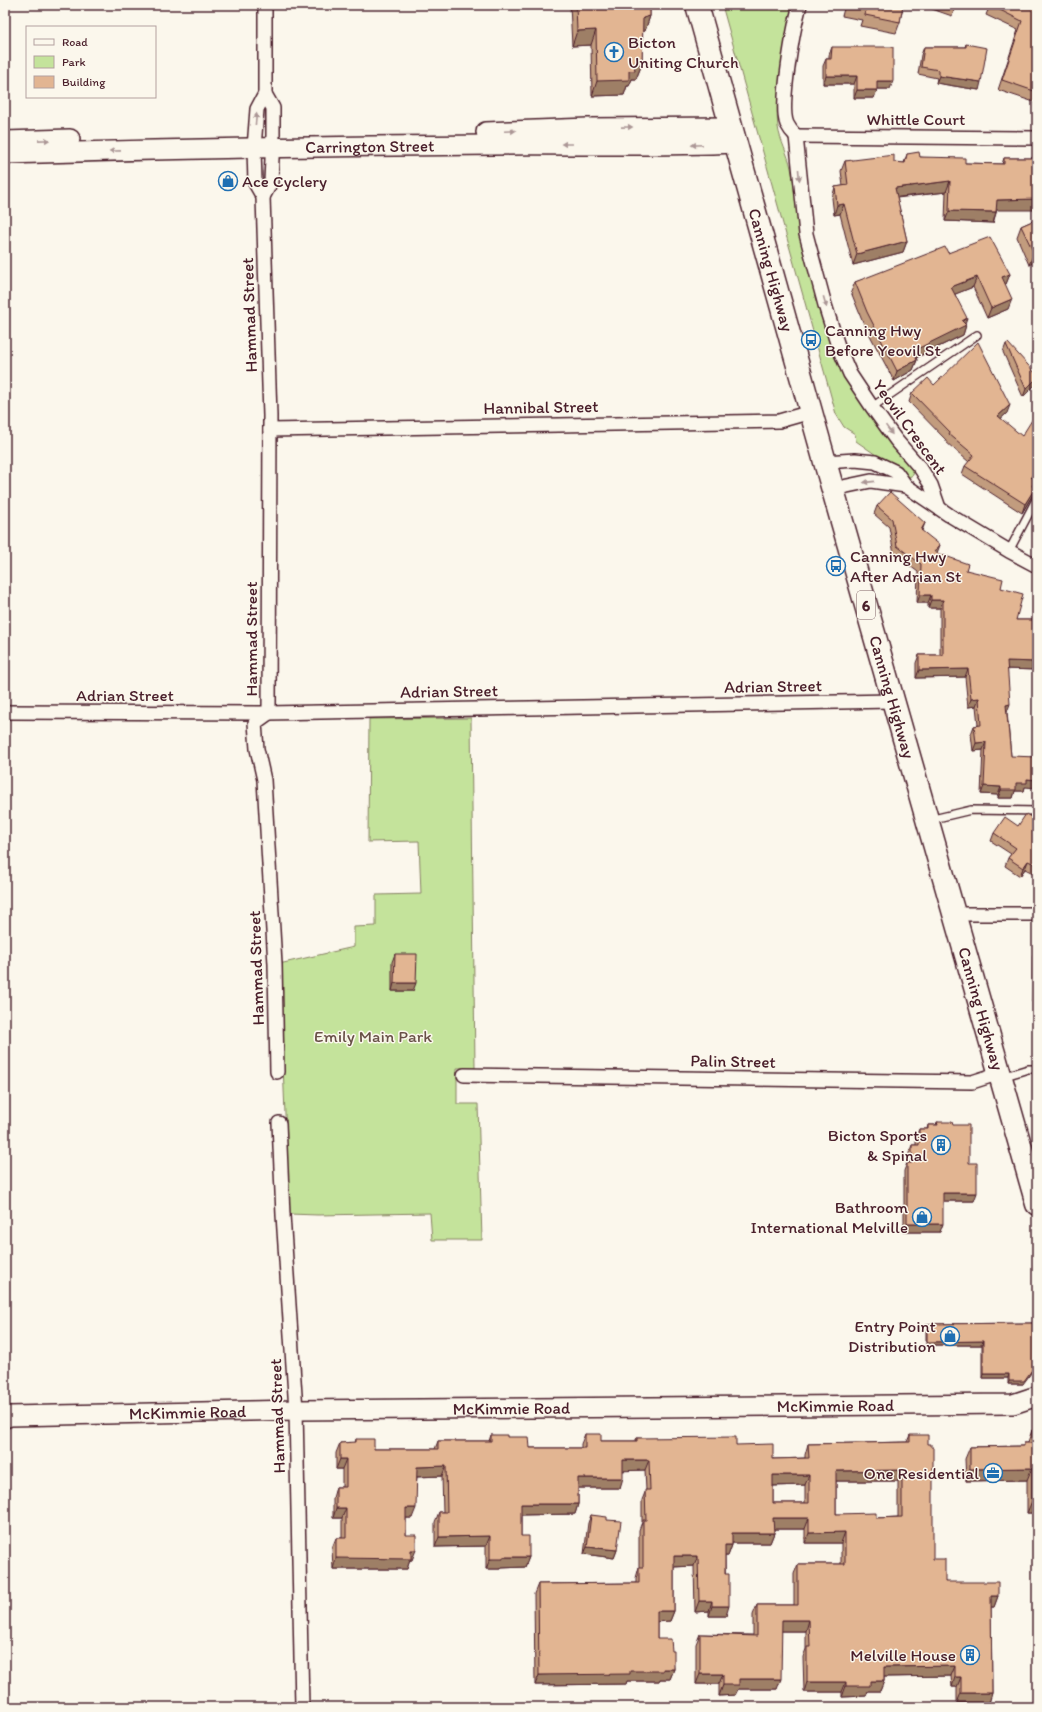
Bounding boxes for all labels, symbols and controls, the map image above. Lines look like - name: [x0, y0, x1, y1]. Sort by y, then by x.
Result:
- legend: [26, 26, 156, 98]
- place label: Bicton Uniting Church: [628, 32, 739, 72]
- text: Road: [62, 35, 88, 49]
- church icon: Bicton Uniting Church: [603, 41, 625, 63]
- text: Park: [62, 55, 86, 69]
- text: Building: [62, 75, 106, 89]
- street label: Whittle Court: [867, 109, 965, 129]
- one-way arrow: [253, 113, 260, 125]
- one-way arrow: [621, 124, 634, 130]
- one-way arrow: [504, 128, 516, 135]
- street label: Carrington Street: [305, 135, 435, 157]
- one-way arrow: [38, 137, 51, 143]
- one-way arrow: [560, 141, 573, 147]
- one-way arrow: [690, 142, 703, 148]
- one-way arrow: [108, 148, 121, 154]
- one-way arrow: [796, 169, 803, 181]
- shop icon: Ace Cyclery: [217, 170, 239, 192]
- place label: Ace Cyclery: [242, 171, 327, 191]
- street label: Canning Highway: [744, 206, 798, 334]
- street label: Hammad Street: [237, 257, 261, 373]
- one-way arrow: [822, 297, 828, 309]
- place label: Canning Hwy Before Yeovil St: [825, 320, 941, 360]
- bus stop icon: Canning Hwy Before Yeovil St: [800, 329, 822, 351]
- street label: Yeovil Crescent: [869, 376, 951, 478]
- street label: Hannibal Street: [483, 396, 599, 418]
- one-way arrow: [885, 424, 893, 435]
- one-way arrow: [863, 479, 875, 485]
- place label: Canning Hwy After Adrian St: [850, 546, 962, 586]
- bus stop icon: Canning Hwy After Adrian St: [825, 555, 847, 577]
- street label: Hammad Street: [241, 581, 261, 697]
- road number: 6: [857, 591, 875, 619]
- street label: Canning Highway: [865, 633, 919, 761]
- street label: Adrian Street: [724, 675, 822, 697]
- street label: Adrian Street: [400, 680, 498, 702]
- street label: Adrian Street: [76, 685, 174, 705]
- street label: Hammad Street: [244, 910, 268, 1026]
- street label: Canning Highway: [954, 945, 1008, 1072]
- park label: Emily Main Park: [314, 1026, 432, 1046]
- street label: Palin Street: [690, 1050, 777, 1072]
- place label: Bicton Sports & Spinal: [828, 1125, 927, 1165]
- building icon: Bicton Sports & Spinal: [930, 1134, 952, 1156]
- place label: Bathroom International Melville: [751, 1197, 908, 1237]
- shop icon: Bathroom International Melville: [911, 1206, 933, 1228]
- place label: Entry Point Distribution: [848, 1316, 936, 1356]
- shop icon: Entry Point Distribution: [939, 1325, 961, 1347]
- street label: Hammad Street: [265, 1358, 289, 1474]
- street label: McKimmie Road: [777, 1395, 895, 1416]
- street label: McKimmie Road: [453, 1398, 571, 1419]
- street label: McKimmie Road: [129, 1401, 247, 1424]
- office icon: One Residential: [982, 1462, 1004, 1484]
- place label: One Residential: [864, 1463, 979, 1483]
- building icon: Melville House: [959, 1644, 981, 1666]
- place label: Melville House: [850, 1645, 956, 1665]

